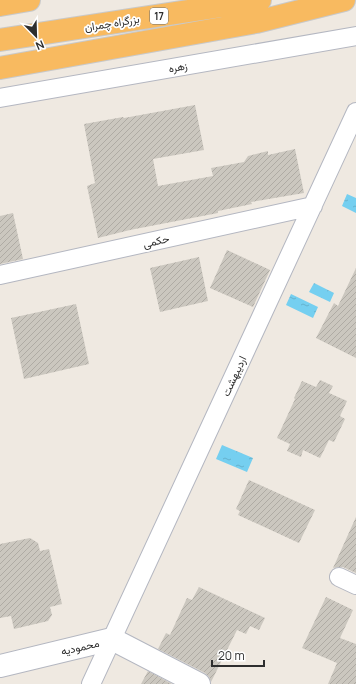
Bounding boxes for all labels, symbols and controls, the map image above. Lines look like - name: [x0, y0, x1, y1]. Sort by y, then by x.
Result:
- road number: 17: [150, 8, 168, 24]
- street label: بزرگراه چمران: [83, 11, 141, 35]
- north arrow: [16, 16, 56, 56]
- text: N: [33, 37, 47, 54]
- street label: زهره: [167, 57, 189, 76]
- street label: حکمی: [141, 230, 171, 251]
- street label: اردیبهشت: [218, 353, 249, 398]
- street label: محمودیه: [59, 635, 101, 658]
- scale bar: [212, 642, 264, 668]
- text: 20 m: [218, 647, 245, 664]

